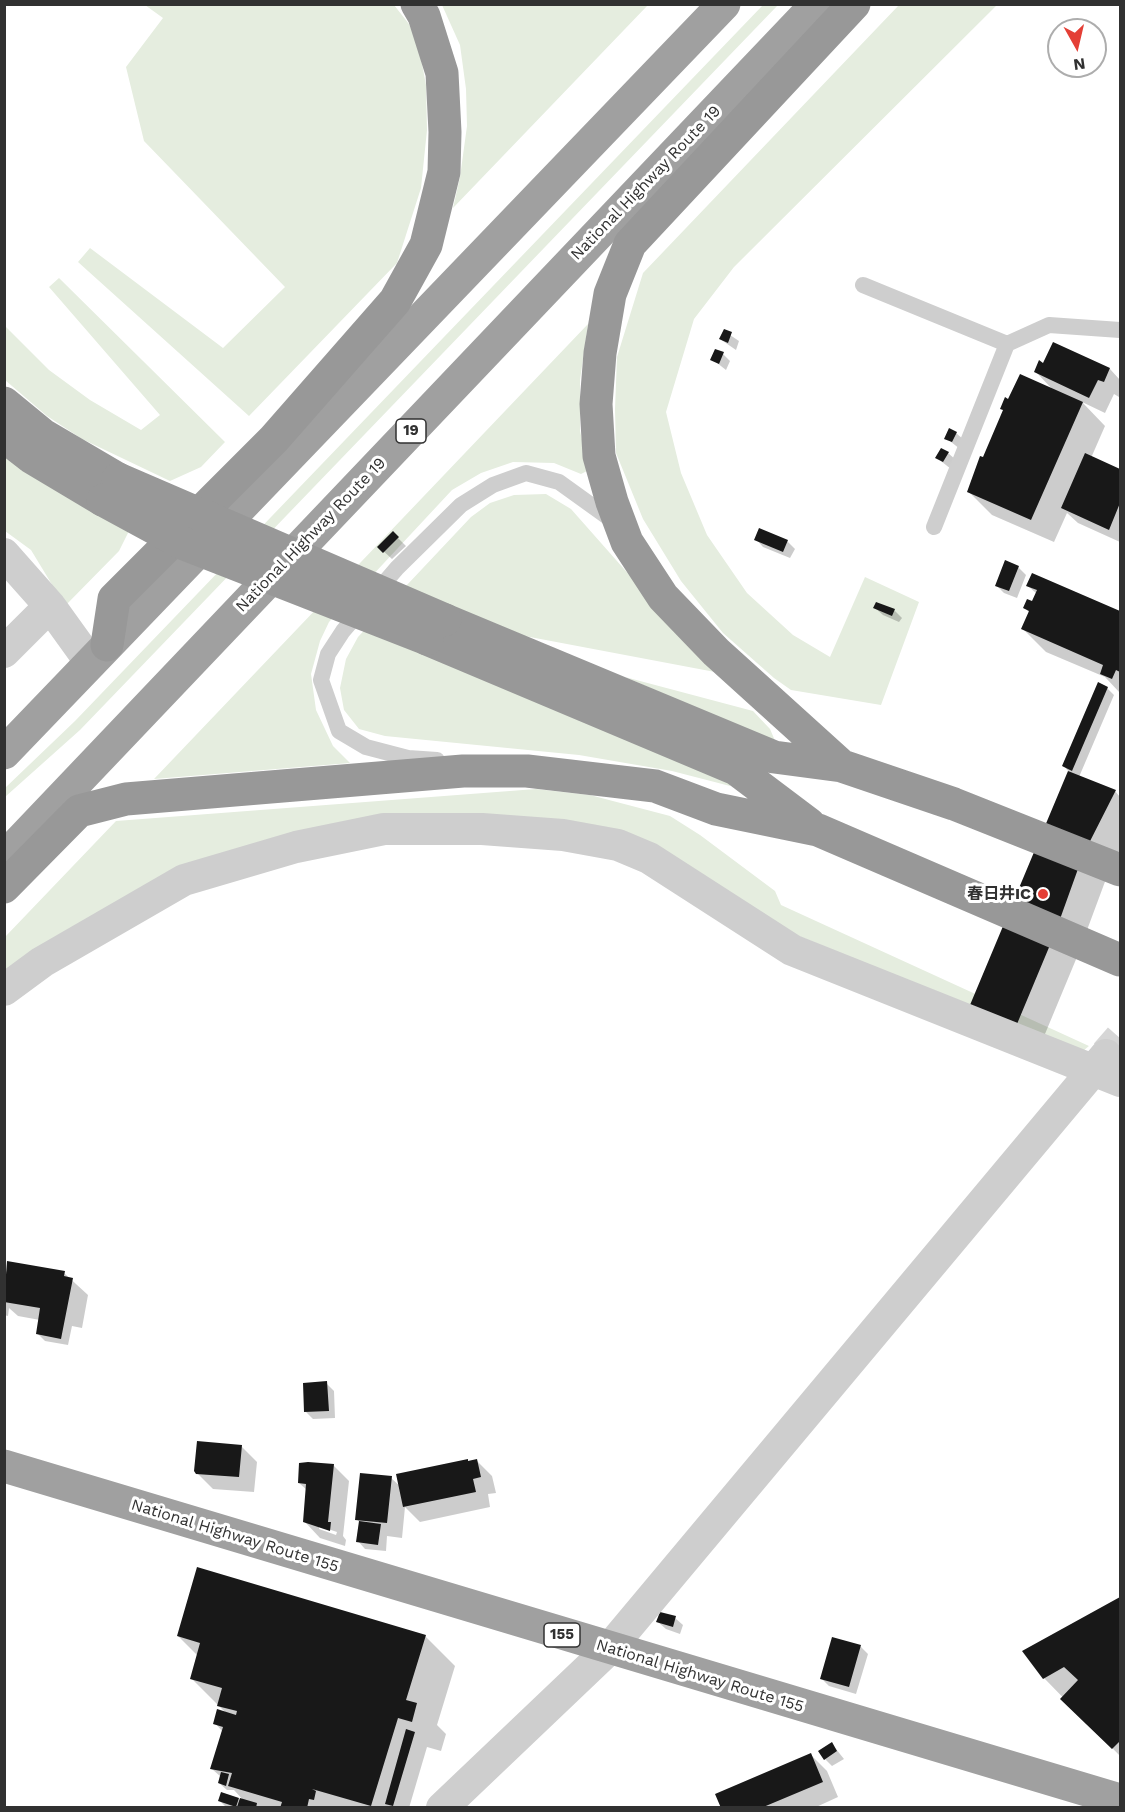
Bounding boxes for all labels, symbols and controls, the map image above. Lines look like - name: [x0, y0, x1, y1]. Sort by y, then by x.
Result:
- north arrow: [1047, 18, 1107, 78]
- text: N: [1072, 54, 1086, 75]
- street label: National Highway Route 19: [567, 102, 725, 264]
- road number: 19: [396, 419, 426, 443]
- street label: National Highway Route 19: [232, 454, 390, 616]
- place label: 春日井IC: [967, 884, 1031, 904]
- marker: 春日井IC: [1036, 887, 1050, 901]
- street label: National Highway Route 155: [129, 1495, 341, 1577]
- road number: 155: [544, 1623, 580, 1647]
- street label: National Highway Route 155: [594, 1635, 806, 1717]

